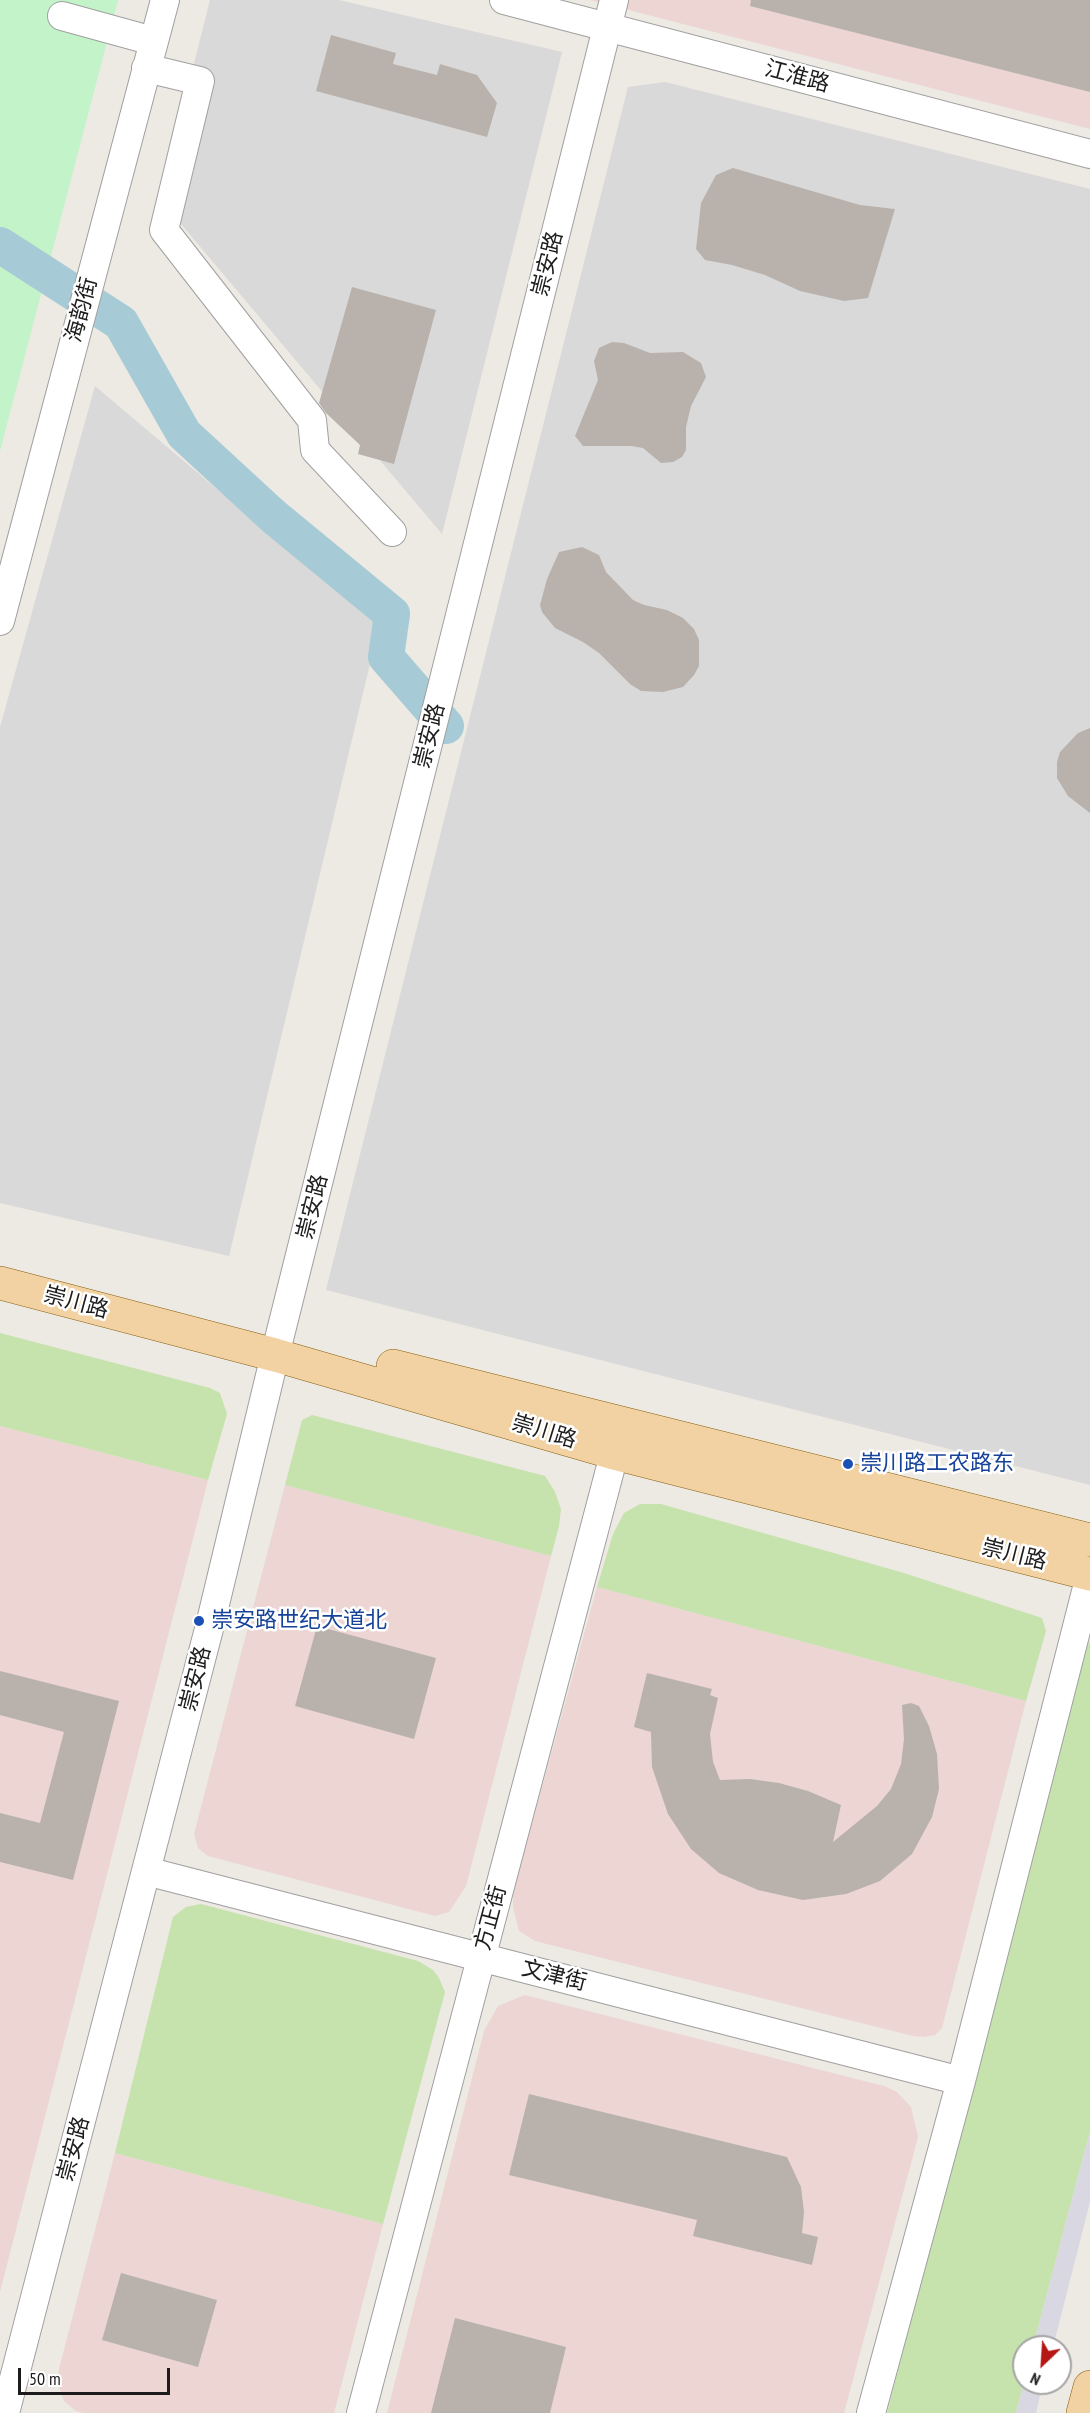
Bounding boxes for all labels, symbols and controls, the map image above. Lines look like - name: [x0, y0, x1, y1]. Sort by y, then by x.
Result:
- street label: 江淮路: [762, 56, 832, 98]
- street label: 崇安路: [527, 229, 569, 299]
- street label: 海韵街: [61, 275, 103, 345]
- street label: 崇安路: [409, 701, 451, 771]
- street label: 崇安路: [292, 1172, 334, 1242]
- street label: 崇川路: [41, 1282, 111, 1324]
- street label: 崇川路: [509, 1410, 579, 1454]
- place label: 崇川路工农路东: [860, 1451, 1014, 1477]
- marker: 崇川路工农路东: [841, 1457, 855, 1471]
- street label: 崇川路: [979, 1534, 1049, 1576]
- place label: 崇安路世纪大道北: [211, 1608, 387, 1634]
- marker: 崇安路世纪大道北: [192, 1614, 206, 1628]
- street label: 崇安路: [175, 1644, 217, 1714]
- street label: 方正街: [470, 1883, 512, 1953]
- street label: 文津街: [519, 1955, 589, 1997]
- street label: 崇安路: [53, 2114, 95, 2184]
- north arrow: [1012, 2335, 1072, 2395]
- scale bar: [21, 2356, 172, 2394]
- text: 50 m: [29, 2367, 61, 2390]
- text: N: [1027, 2369, 1043, 2390]

